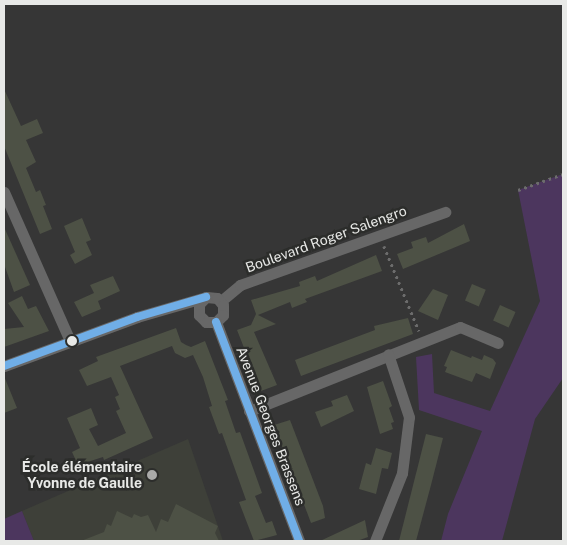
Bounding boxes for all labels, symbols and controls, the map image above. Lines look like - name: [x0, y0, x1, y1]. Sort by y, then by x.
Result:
- street label: Boulevard Roger Salengro: [243, 202, 409, 276]
- unlabelled marker: [67, 336, 77, 346]
- street label: Avenue Georges Brassens: [233, 344, 309, 508]
- place label: École élémentaire Yvonne de Gaulle: [22, 459, 142, 492]
- marker: École élémentaire Yvonne de Gaulle: [146, 469, 158, 481]

